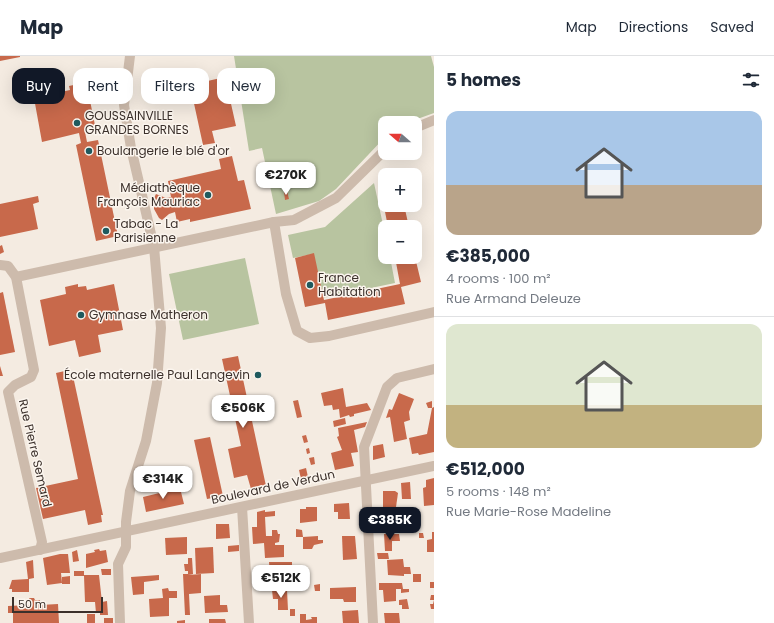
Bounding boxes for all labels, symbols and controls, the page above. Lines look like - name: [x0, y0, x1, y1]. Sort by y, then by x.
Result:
- text: Map: [20, 14, 63, 41]
- text: Map: [566, 17, 597, 37]
- text: Directions: [619, 17, 688, 37]
- text: Saved: [710, 17, 754, 37]
- chip: Buy: [12, 68, 65, 104]
- chip: Rent: [73, 68, 133, 104]
- chip: Filters: [141, 68, 209, 104]
- chip: New: [217, 68, 275, 104]
- text: 5 homes: [446, 68, 521, 92]
- icon: filters: [740, 69, 762, 91]
- place label: GOUSSAINVILLE GRANDES BORNES: [85, 107, 189, 138]
- north arrow: [378, 116, 422, 160]
- map controls: [378, 116, 422, 264]
- marker: GOUSSAINVILLE GRANDES BORNES: [72, 118, 82, 128]
- icon: home: [568, 137, 640, 209]
- place label: Boulangerie le blé d'or: [97, 142, 230, 159]
- marker: Boulangerie le blé d'or: [84, 146, 94, 156]
- pin: €270K: [258, 162, 314, 196]
- text: €270K: [265, 165, 307, 184]
- button: +: [378, 168, 422, 212]
- place label: Médiathèque François Mauriac: [97, 179, 200, 210]
- marker: Médiathèque François Mauriac: [203, 190, 213, 200]
- place label: Tabac - La Parisienne: [114, 215, 178, 246]
- button: −: [378, 220, 422, 264]
- marker: Tabac - La Parisienne: [101, 226, 111, 236]
- text: €385,000: [446, 244, 530, 268]
- place label: France Habitation: [318, 269, 381, 300]
- text: 4 rooms · 100 m²: [446, 269, 551, 288]
- marker: France Habitation: [305, 280, 315, 290]
- text: Rue Armand Deleuze: [446, 289, 581, 308]
- place label: Gymnase Matheron: [89, 306, 208, 323]
- marker: Gymnase Matheron: [76, 310, 86, 320]
- icon: home: [568, 350, 640, 422]
- place label: École maternelle Paul Langevin: [64, 366, 250, 383]
- marker: École maternelle Paul Langevin: [253, 370, 263, 380]
- pin: €506K: [215, 395, 271, 429]
- street label: Rue Pierre Semard: [15, 397, 56, 508]
- text: €506K: [221, 398, 265, 417]
- text: €512,000: [446, 457, 525, 481]
- street label: Boulevard de Verdun: [209, 465, 336, 508]
- pin: €314K: [135, 466, 191, 500]
- text: €314K: [143, 469, 183, 488]
- text: 5 rooms · 148 m²: [446, 482, 551, 501]
- text: Rue Marie-Rose Madeline: [446, 502, 611, 521]
- pin: €385K: [362, 507, 418, 541]
- text: €385K: [368, 510, 412, 529]
- pin: €512K: [253, 565, 309, 599]
- text: €512K: [261, 568, 301, 587]
- scale bar: [12, 595, 103, 614]
- text: 50 m: [18, 596, 46, 612]

